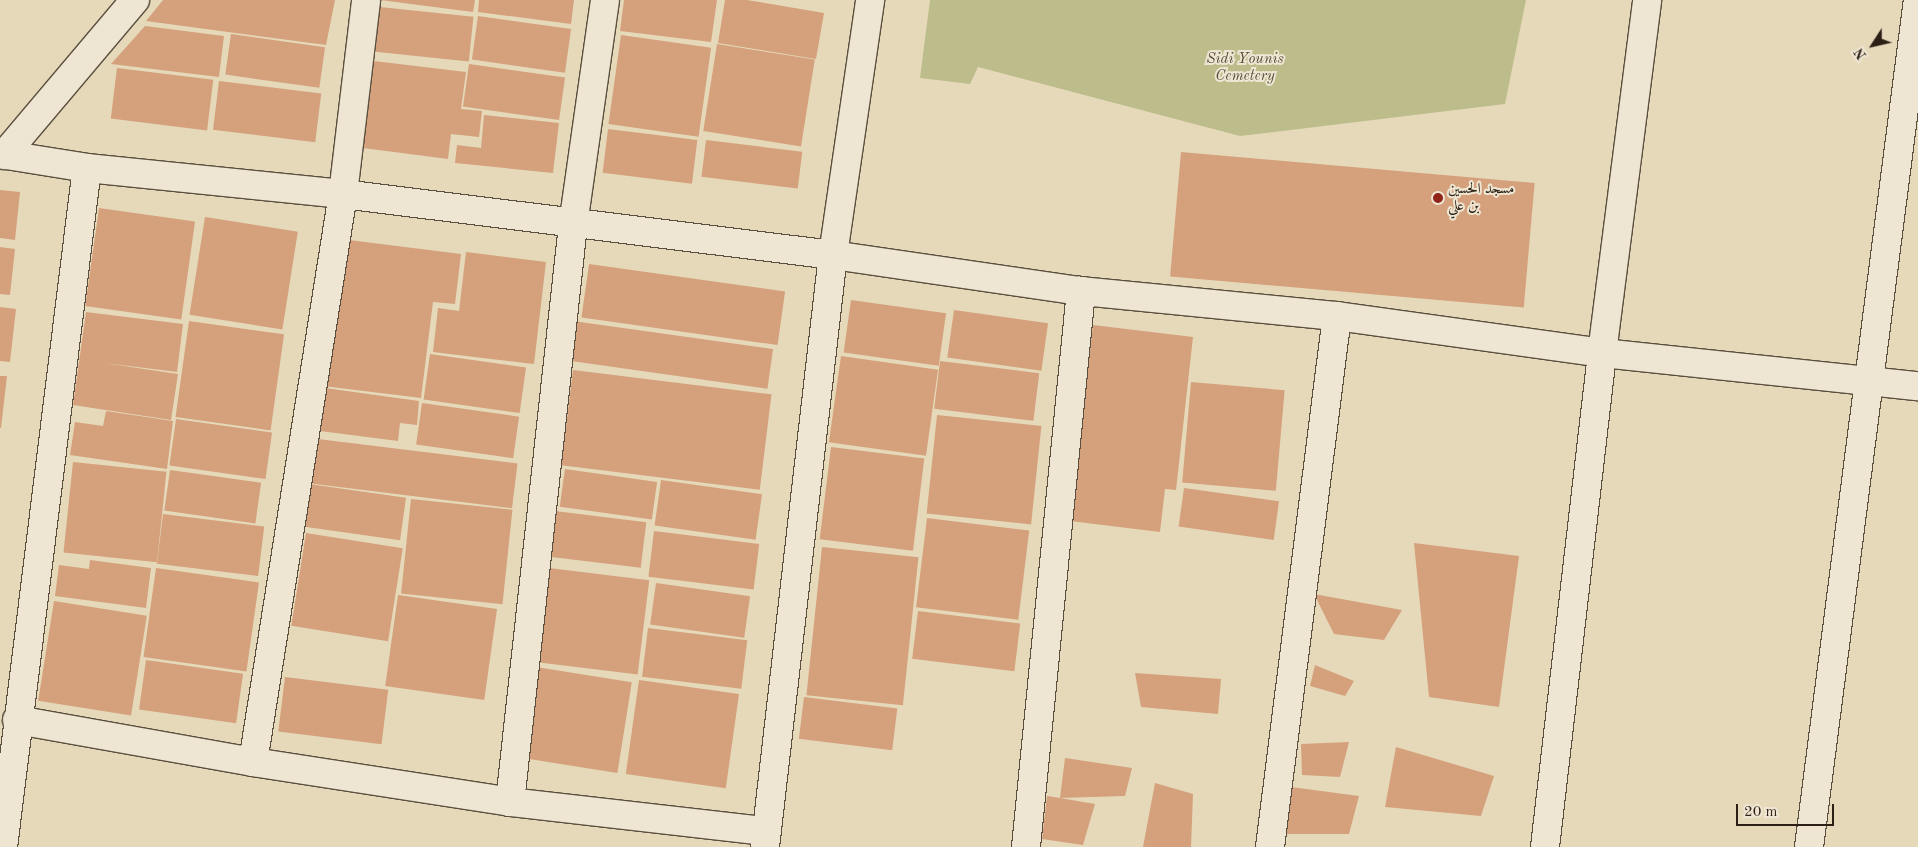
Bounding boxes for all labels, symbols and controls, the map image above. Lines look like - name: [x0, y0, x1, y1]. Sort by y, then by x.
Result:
- north arrow: [1848, 20, 1898, 70]
- text: N: [1852, 45, 1870, 62]
- park label: Sidi Younis Cemetery: [1206, 50, 1284, 85]
- place label: مسجد الحسين بن علي: [1448, 180, 1514, 215]
- marker: مسجد الحسين بن علي: [1432, 192, 1444, 204]
- scale bar: [1738, 794, 1836, 826]
- text: 20 m: [1744, 805, 1778, 820]

